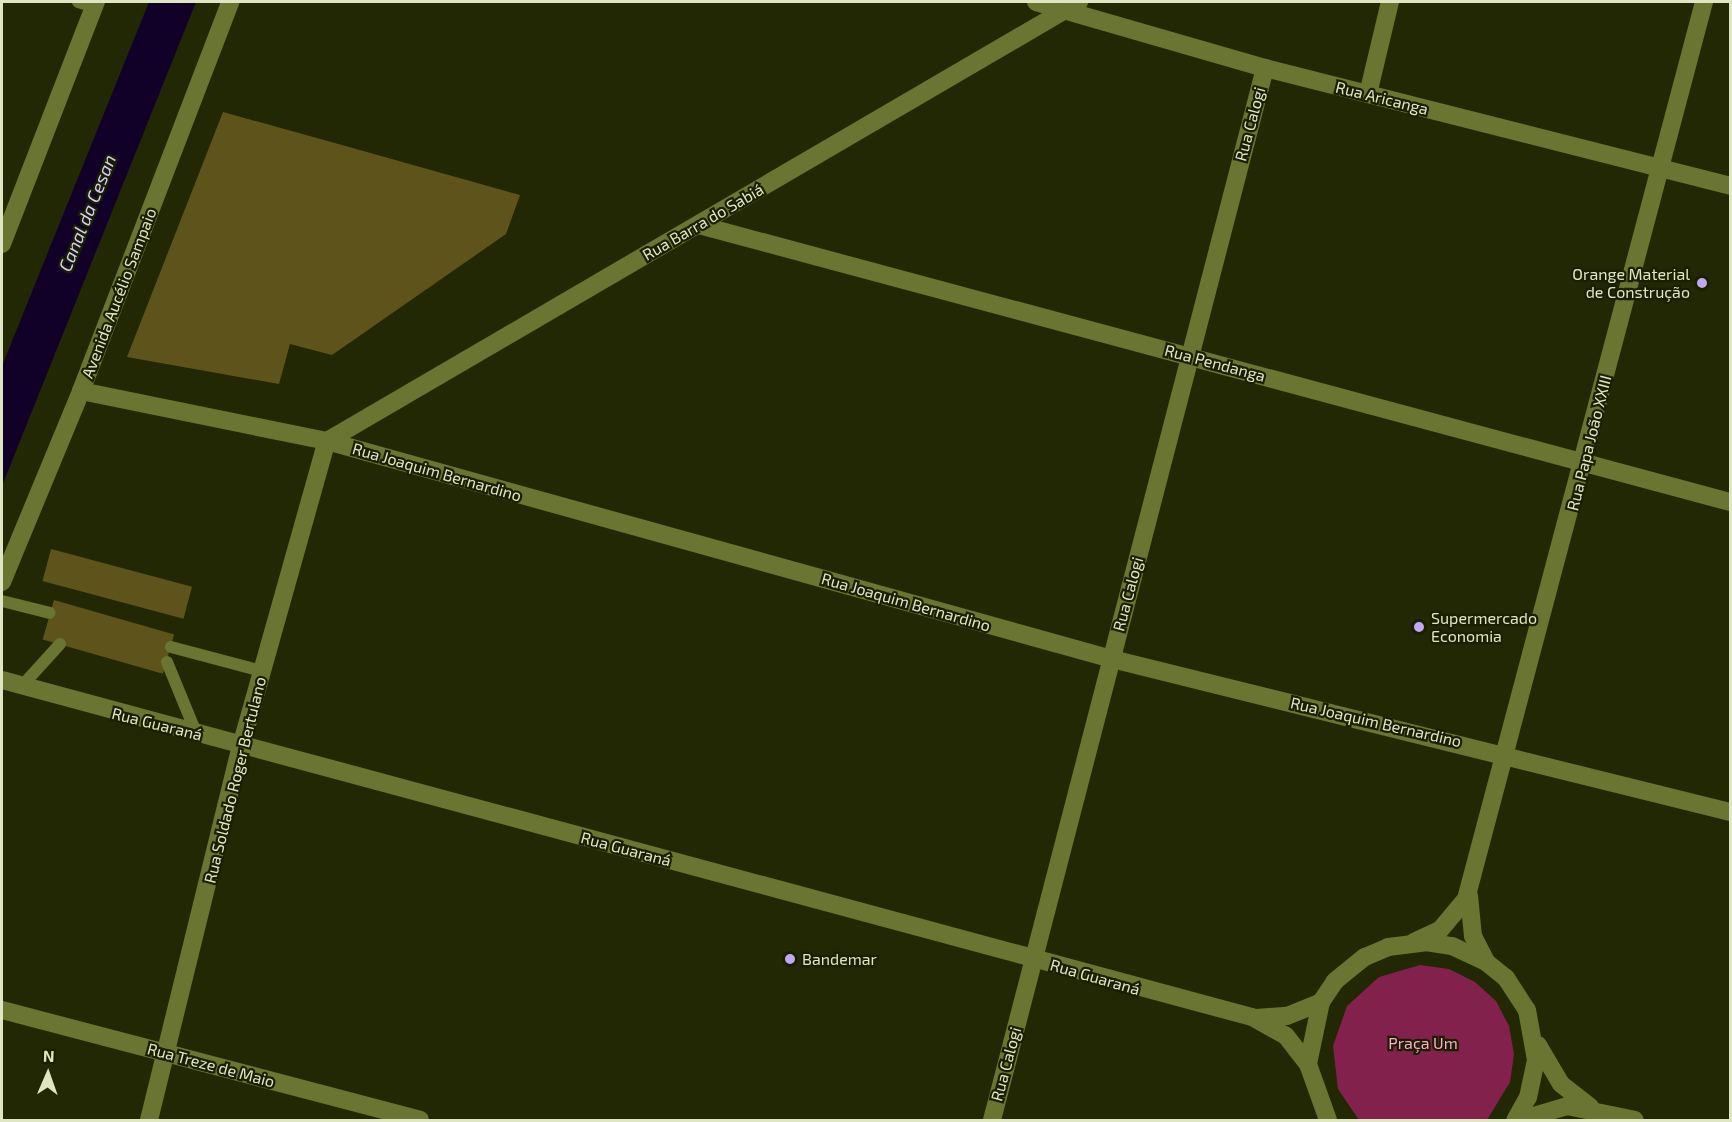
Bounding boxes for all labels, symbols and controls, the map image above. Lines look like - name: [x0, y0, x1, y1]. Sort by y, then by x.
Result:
- street label: Rua Aricanga: [1333, 77, 1431, 119]
- street label: Rua Calogi: [1231, 85, 1269, 163]
- water label: Canal da Cesan: [54, 151, 120, 275]
- street label: Rua Barra do Sabiá: [639, 180, 767, 264]
- street label: Avenida Aucélio Sampaio: [78, 205, 160, 381]
- place label: Orange Material de Construção: [1572, 264, 1690, 302]
- marker: Orange Material de Construção: [1695, 276, 1709, 290]
- street label: Rua Pendanga: [1163, 340, 1267, 386]
- street label: Rua Papa João XXIII: [1563, 373, 1615, 513]
- street label: Rua Joaquim Bernardino: [350, 439, 524, 505]
- street label: Rua Calogi: [1109, 555, 1147, 633]
- street label: Rua Joaquim Bernardino: [819, 569, 993, 635]
- place label: Supermercado Economia: [1431, 608, 1537, 646]
- marker: Supermercado Economia: [1412, 620, 1426, 634]
- street label: Rua Soldado Roger Bertulano: [200, 675, 270, 885]
- street label: Rua Joaquim Bernardino: [1288, 693, 1464, 751]
- street label: Rua Guaraná: [110, 703, 204, 745]
- street label: Rua Guaraná: [579, 828, 673, 870]
- place label: Bandemar: [802, 949, 877, 969]
- marker: Bandemar: [783, 952, 797, 966]
- street label: Rua Guaraná: [1048, 955, 1142, 999]
- street label: Rua Calogi: [987, 1025, 1025, 1103]
- park label: Praça Um: [1388, 1033, 1458, 1053]
- street label: Rua Treze de Maio: [145, 1039, 277, 1091]
- north arrow: [18, 1044, 78, 1104]
- text: N: [43, 1046, 55, 1065]

